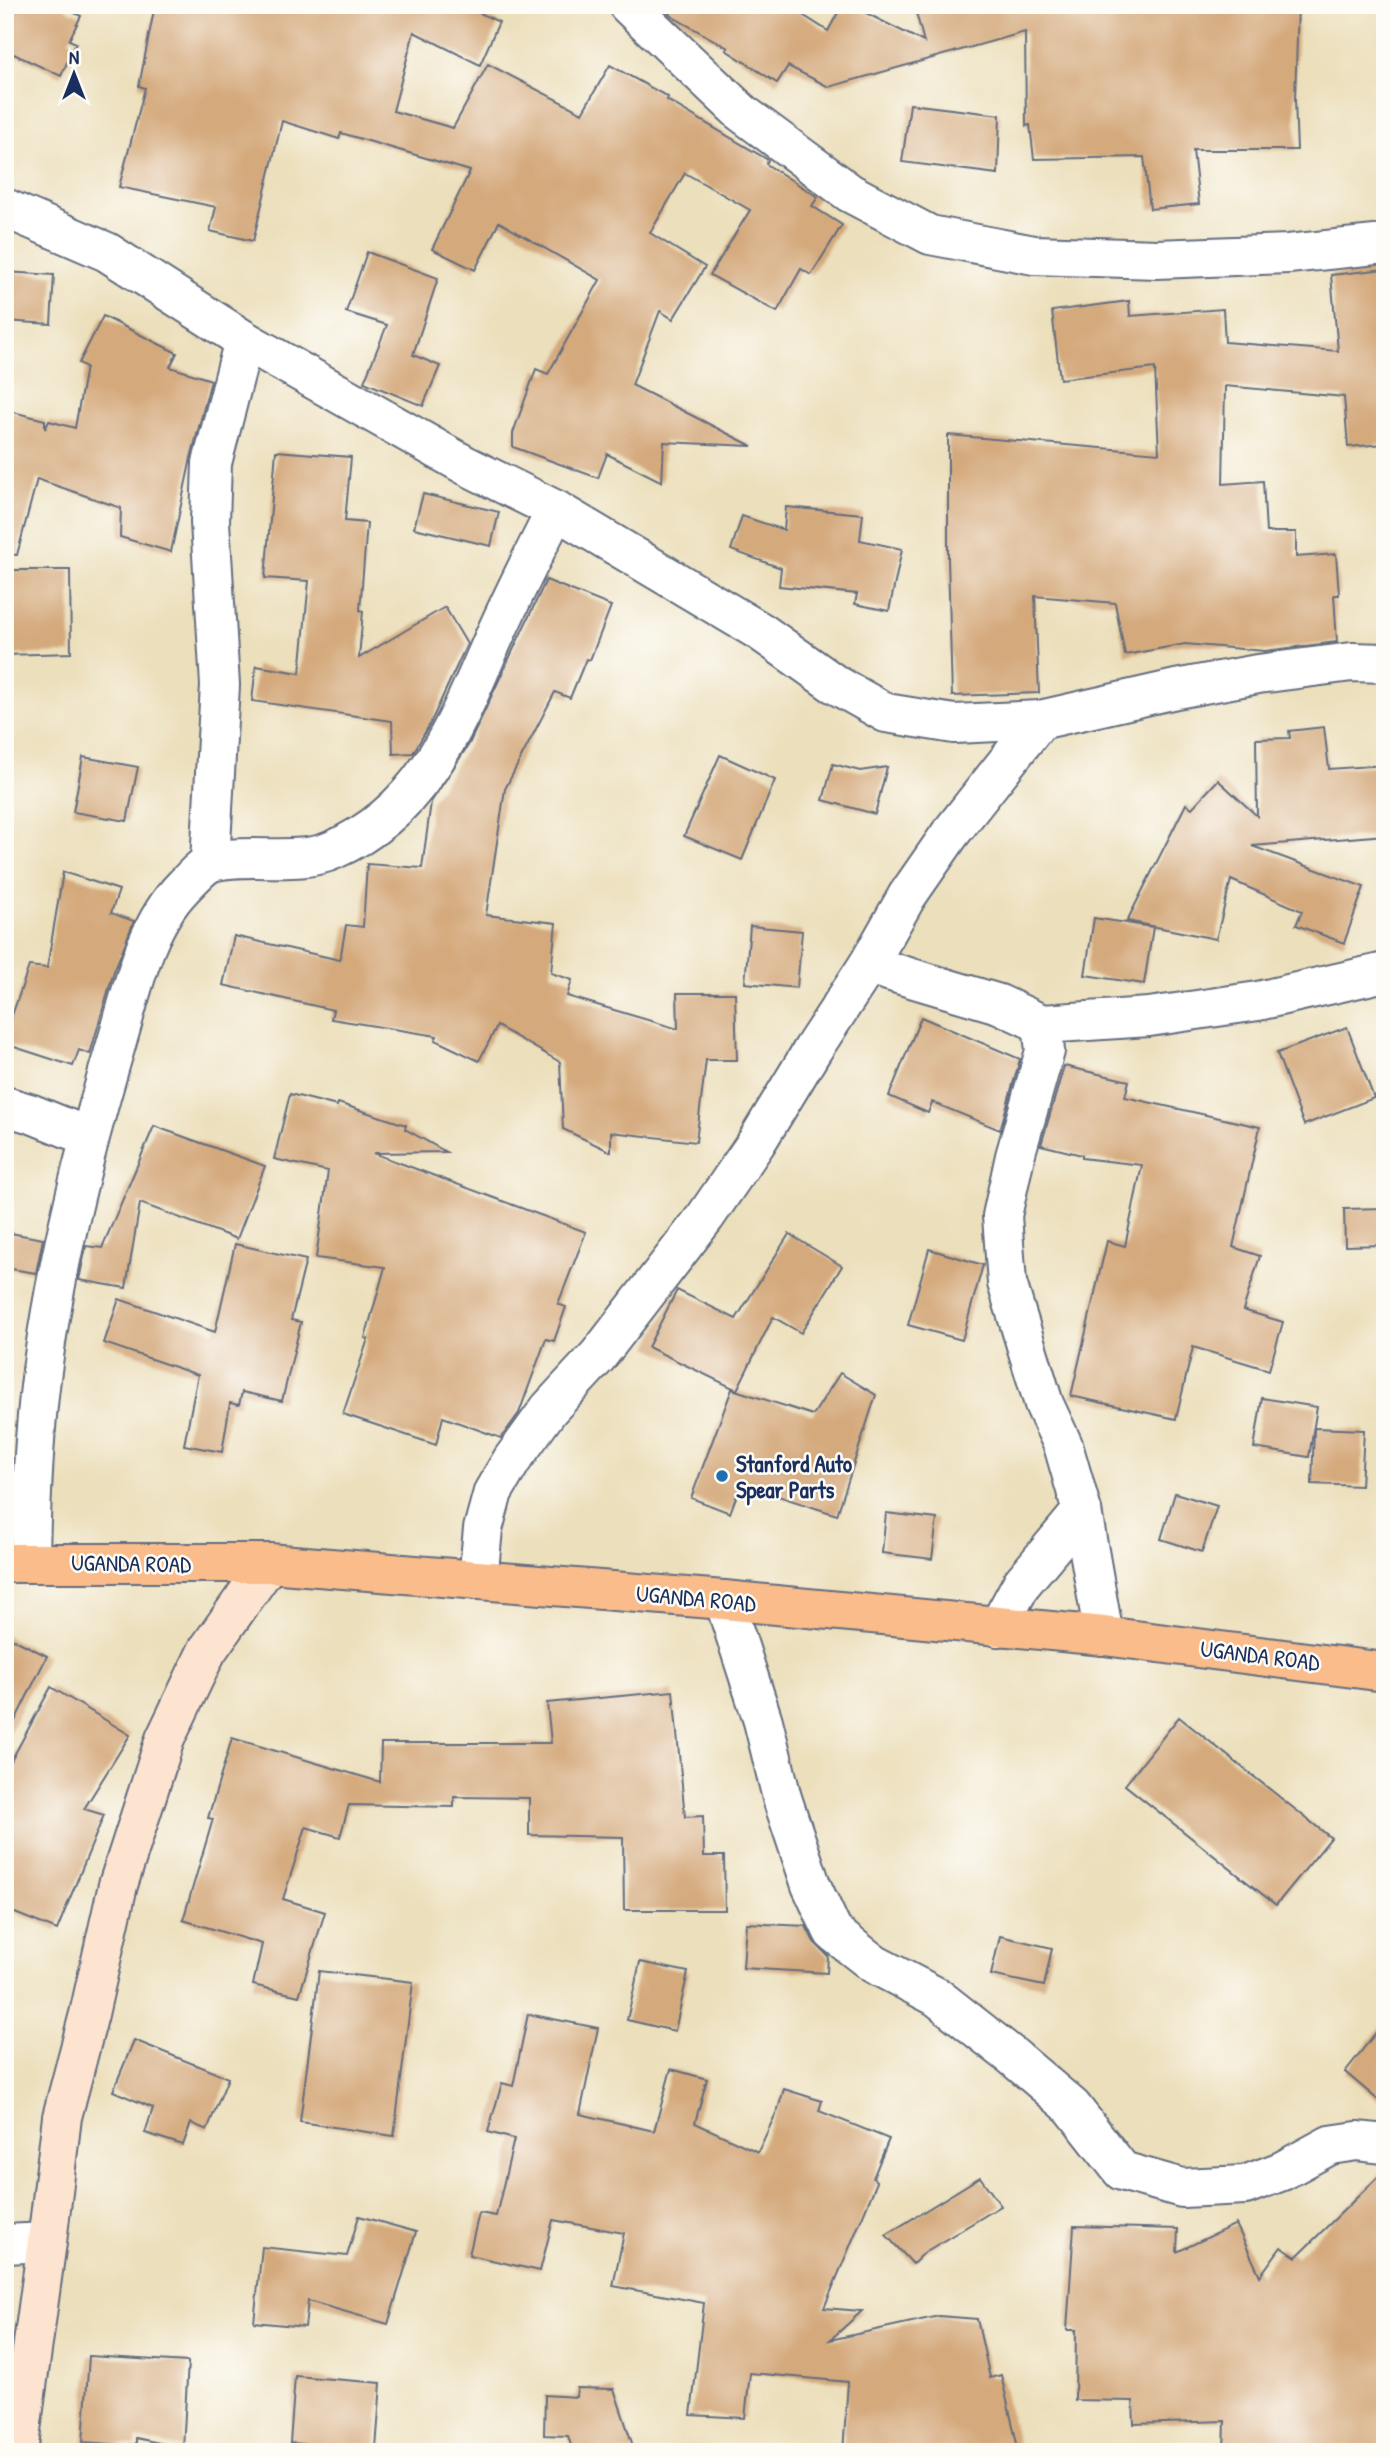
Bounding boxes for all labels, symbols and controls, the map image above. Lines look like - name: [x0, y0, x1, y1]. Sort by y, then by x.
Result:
- north arrow: [38, 38, 108, 108]
- text: N: [69, 44, 79, 70]
- place label: Stanford Auto Spear Parts: [736, 1448, 853, 1506]
- marker: Stanford Auto Spear Parts: [714, 1468, 730, 1484]
- street label: UGANDA ROAD: [71, 1546, 191, 1580]
- street label: UGANDA ROAD: [635, 1577, 757, 1619]
- street label: UGANDA ROAD: [1199, 1632, 1321, 1678]

